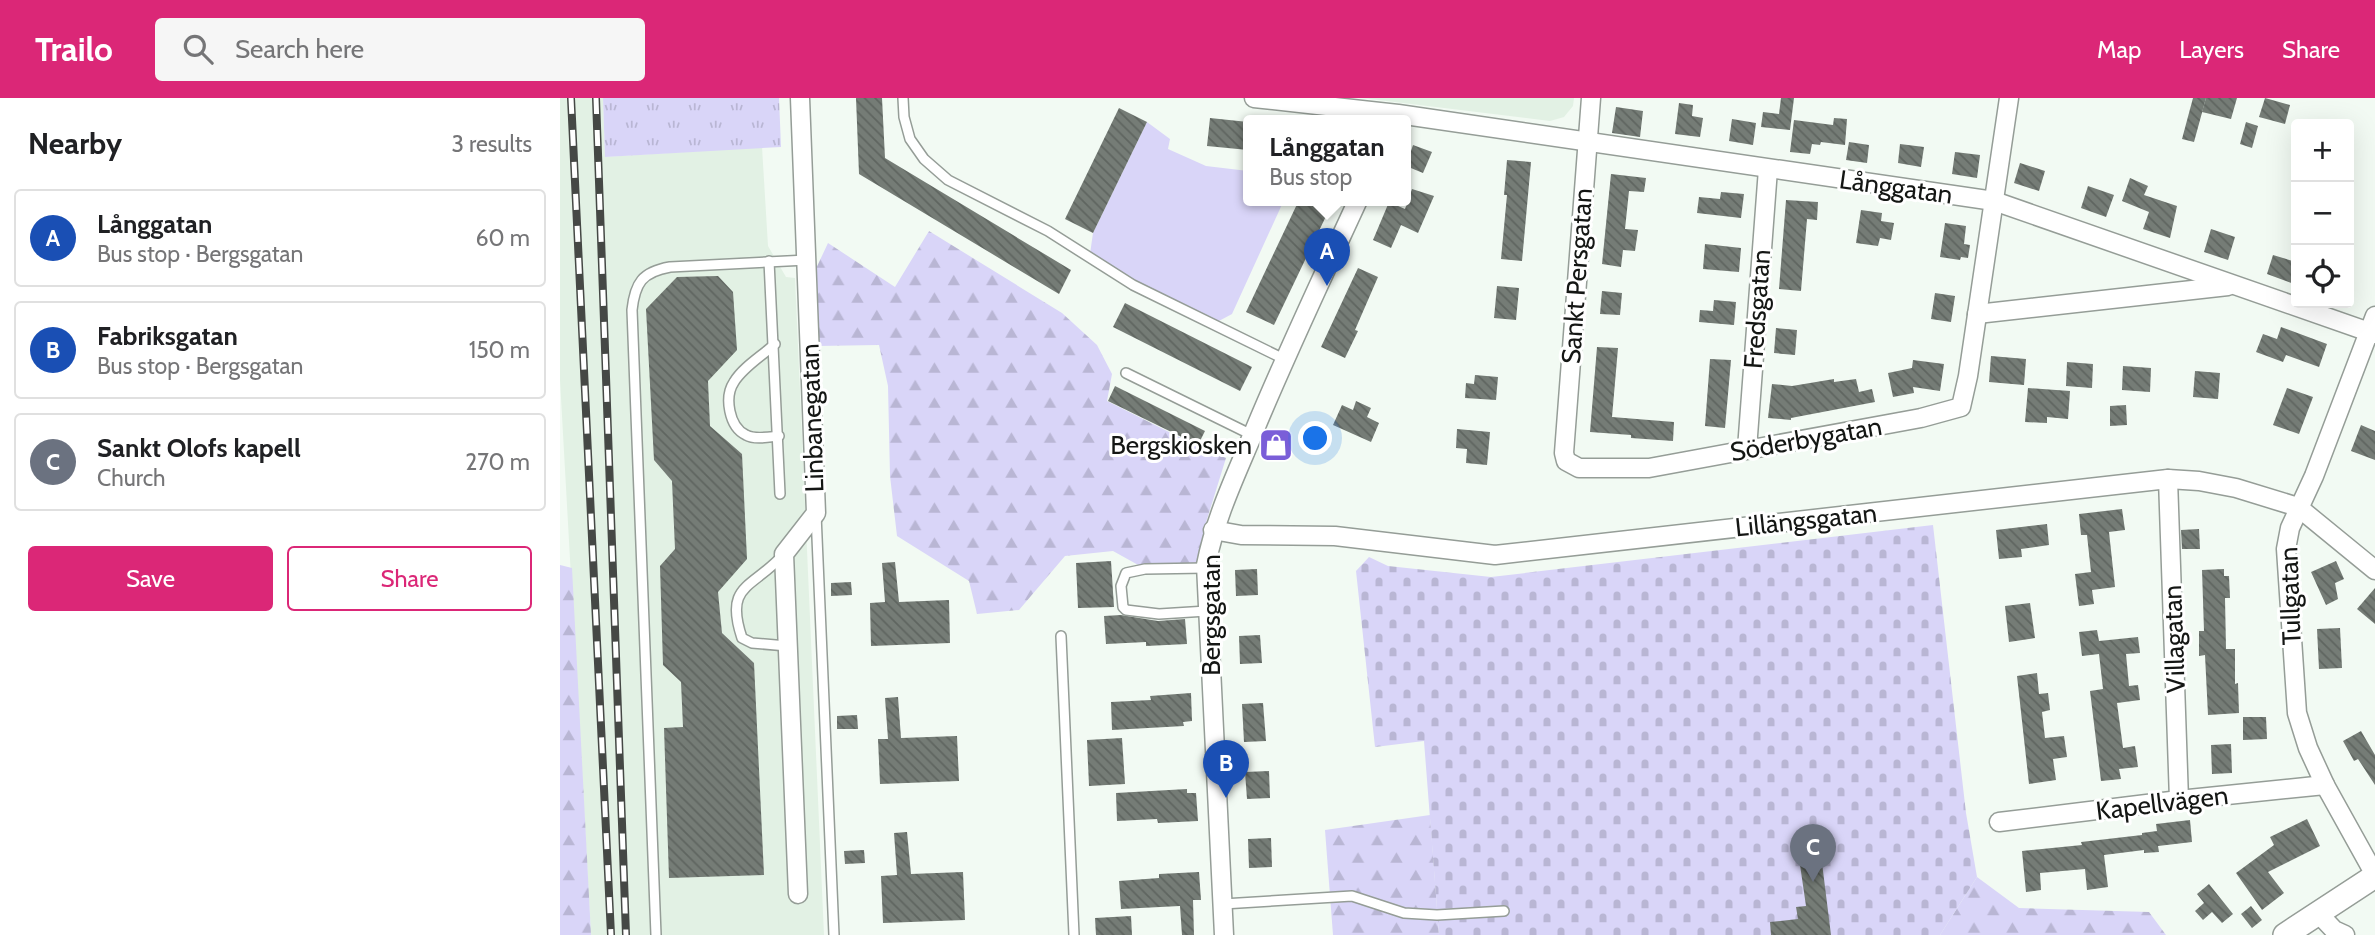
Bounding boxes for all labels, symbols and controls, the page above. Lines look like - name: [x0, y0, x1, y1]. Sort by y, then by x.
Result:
- search box: [155, 18, 645, 81]
- text: Trailo: [35, 29, 113, 69]
- icon: search: [179, 30, 217, 68]
- text: Search here: [235, 33, 364, 65]
- text: Map: [2097, 35, 2141, 64]
- text: Layers: [2179, 35, 2244, 64]
- text: Share: [2282, 35, 2340, 64]
- popup: [1243, 115, 1411, 206]
- map controls: [2291, 119, 2354, 308]
- button: +: [2291, 119, 2354, 182]
- text: Nearby: [28, 125, 122, 162]
- text: 3 results: [451, 130, 532, 158]
- text: Långgatan: [1269, 131, 1385, 163]
- text: Bus stop: [1269, 163, 1352, 191]
- street label: Långgatan: [1837, 163, 1955, 211]
- button: −: [2291, 182, 2354, 245]
- street label: Sankt Persgatan: [1555, 187, 1599, 365]
- text: Långgatan: [97, 208, 212, 240]
- text: A: [46, 224, 60, 252]
- text: 60 m: [476, 224, 530, 252]
- pin: A: [1304, 228, 1350, 286]
- text: Bus stop · Bergsgatan: [97, 240, 303, 268]
- button: locate: [2291, 245, 2354, 308]
- street label: Fredsgatan: [1737, 248, 1777, 370]
- text: Fabriksgatan: [97, 320, 238, 352]
- text: B: [46, 336, 60, 364]
- text: 150 m: [469, 336, 530, 364]
- street label: Linbanegatan: [793, 343, 831, 493]
- text: Bus stop · Bergsgatan: [97, 352, 303, 380]
- street label: Söderbygatan: [1728, 410, 1884, 468]
- your location: [1298, 421, 1332, 455]
- shop icon: Bergskiosken: [1257, 426, 1295, 464]
- place label: Bergskiosken: [1110, 429, 1252, 461]
- text: Sankt Olofs kapell: [97, 432, 301, 464]
- text: C: [46, 448, 60, 476]
- text: 270 m: [465, 448, 530, 476]
- text: Church: [97, 464, 166, 492]
- street label: Lillängsgatan: [1733, 497, 1879, 543]
- button: Save: [28, 546, 273, 611]
- button: Share: [287, 546, 532, 611]
- street label: Tullgatan: [2272, 546, 2308, 646]
- street label: Bergsgatan: [1195, 554, 1227, 676]
- street label: Villagatan: [2156, 584, 2192, 694]
- pin: B: [1203, 740, 1249, 798]
- street label: Kapellvägen: [2094, 779, 2230, 827]
- pin: C: [1790, 824, 1836, 882]

